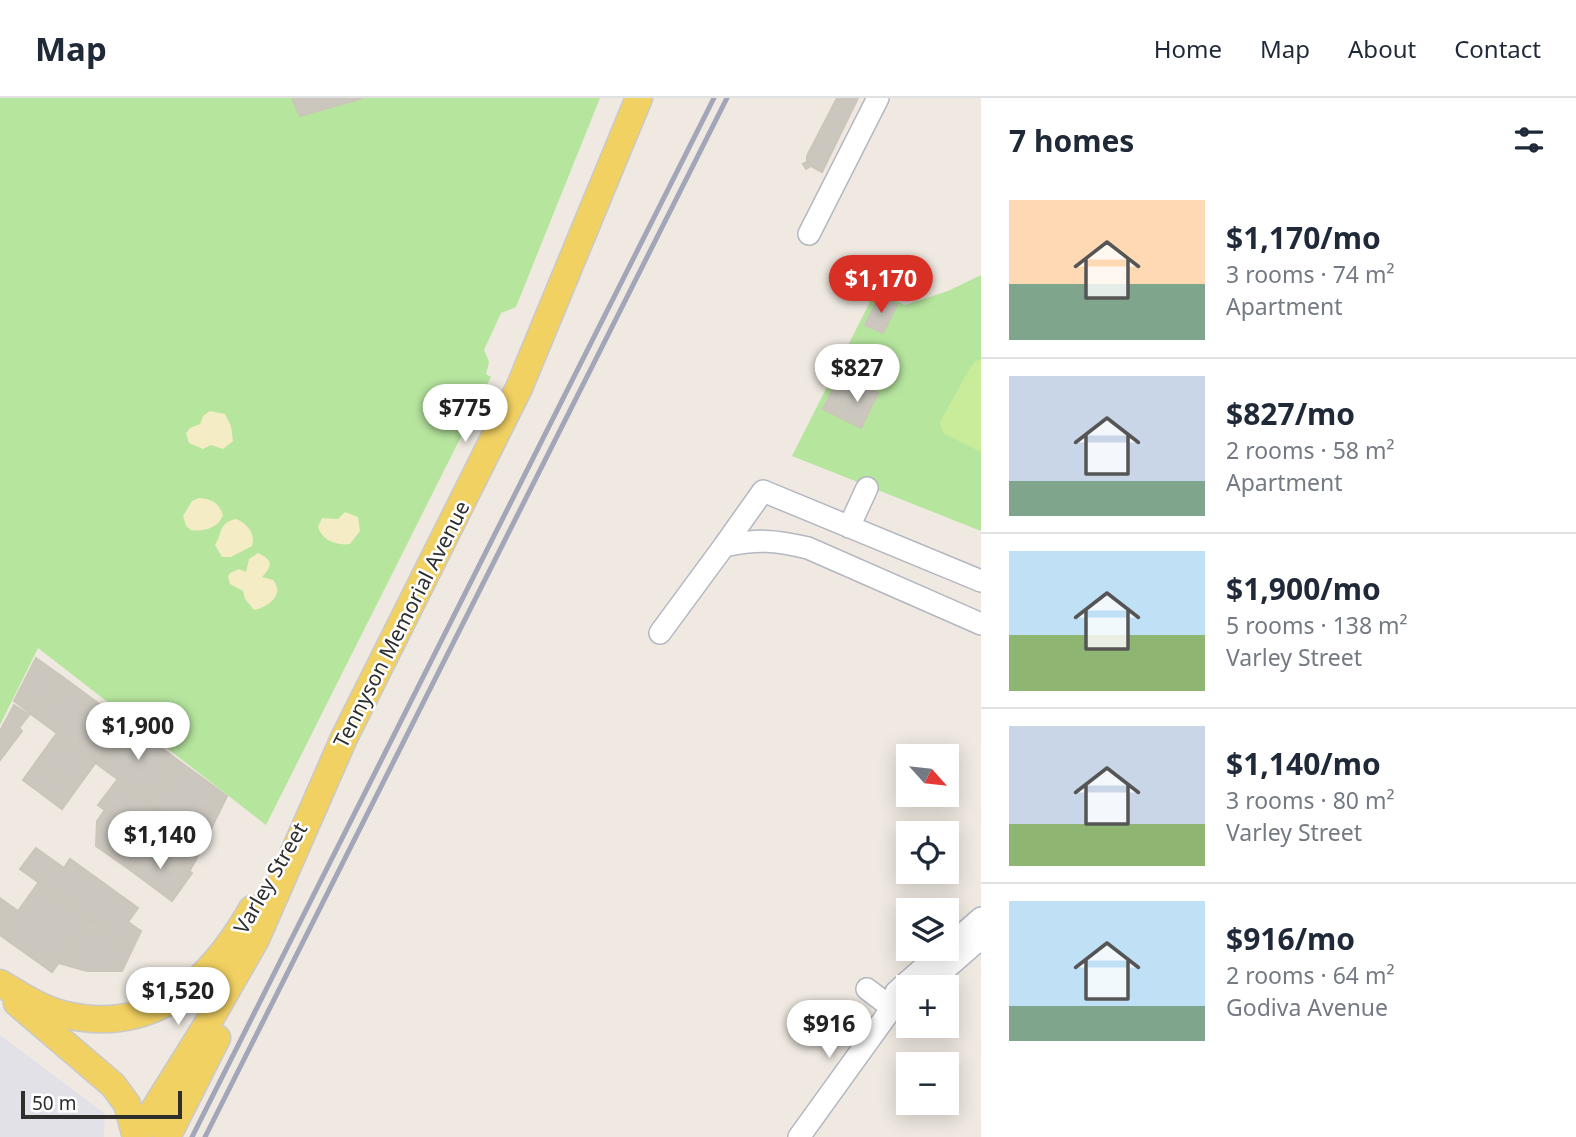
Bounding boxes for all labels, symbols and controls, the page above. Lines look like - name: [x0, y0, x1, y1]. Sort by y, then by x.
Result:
- text: Map: [35, 26, 107, 71]
- text: Home: [1154, 32, 1222, 65]
- text: Map: [1260, 32, 1310, 65]
- text: About: [1348, 32, 1416, 65]
- text: Contact: [1454, 32, 1541, 65]
- text: 7 homes: [1009, 120, 1134, 161]
- icon: filters: [1510, 121, 1548, 159]
- text: $1,170/mo: [1226, 217, 1381, 258]
- icon: home: [1065, 228, 1149, 312]
- pin: $1,170: [824, 256, 938, 315]
- text: 3 rooms · 74 m²: [1226, 258, 1395, 290]
- text: $1,170: [845, 262, 917, 294]
- text: Apartment: [1226, 290, 1343, 322]
- pin: $827: [816, 344, 898, 404]
- text: $827: [831, 351, 883, 383]
- pin: $775: [424, 384, 506, 444]
- text: $775: [439, 391, 491, 423]
- text: $827/mo: [1226, 393, 1355, 434]
- icon: home: [1065, 404, 1149, 488]
- text: 2 rooms · 58 m²: [1226, 434, 1395, 466]
- text: Apartment: [1226, 466, 1343, 498]
- street label: Tennyson Memorial Avenue: [326, 496, 476, 752]
- text: $1,900/mo: [1226, 568, 1381, 609]
- icon: home: [1065, 579, 1149, 663]
- text: 5 rooms · 138 m²: [1226, 609, 1408, 641]
- text: Varley Street: [1226, 641, 1362, 673]
- pin: $1,900: [81, 702, 195, 762]
- text: $1,900: [102, 709, 174, 741]
- text: $1,140/mo: [1226, 743, 1381, 784]
- north arrow: [896, 744, 959, 807]
- map controls: [896, 744, 959, 1115]
- icon: home: [1065, 754, 1149, 838]
- text: 3 rooms · 80 m²: [1226, 784, 1395, 816]
- pin: $1,140: [103, 812, 217, 871]
- text: Varley Street: [1226, 816, 1362, 848]
- street label: Varley Street: [227, 817, 313, 939]
- text: $1,140: [124, 818, 196, 850]
- button: locate: [896, 821, 959, 884]
- button: layers: [896, 898, 959, 961]
- text: $916/mo: [1226, 918, 1355, 959]
- icon: home: [1065, 929, 1149, 1013]
- text: 2 rooms · 64 m²: [1226, 959, 1395, 991]
- pin: $1,520: [121, 968, 235, 1027]
- text: $1,520: [142, 974, 214, 1006]
- button: +: [896, 975, 959, 1038]
- text: Godiva Avenue: [1226, 991, 1388, 1023]
- pin: $916: [788, 1000, 870, 1060]
- text: $916: [803, 1007, 855, 1039]
- button: −: [896, 1052, 959, 1115]
- scale bar: [21, 1088, 182, 1120]
- text: 50 m: [32, 1090, 76, 1116]

